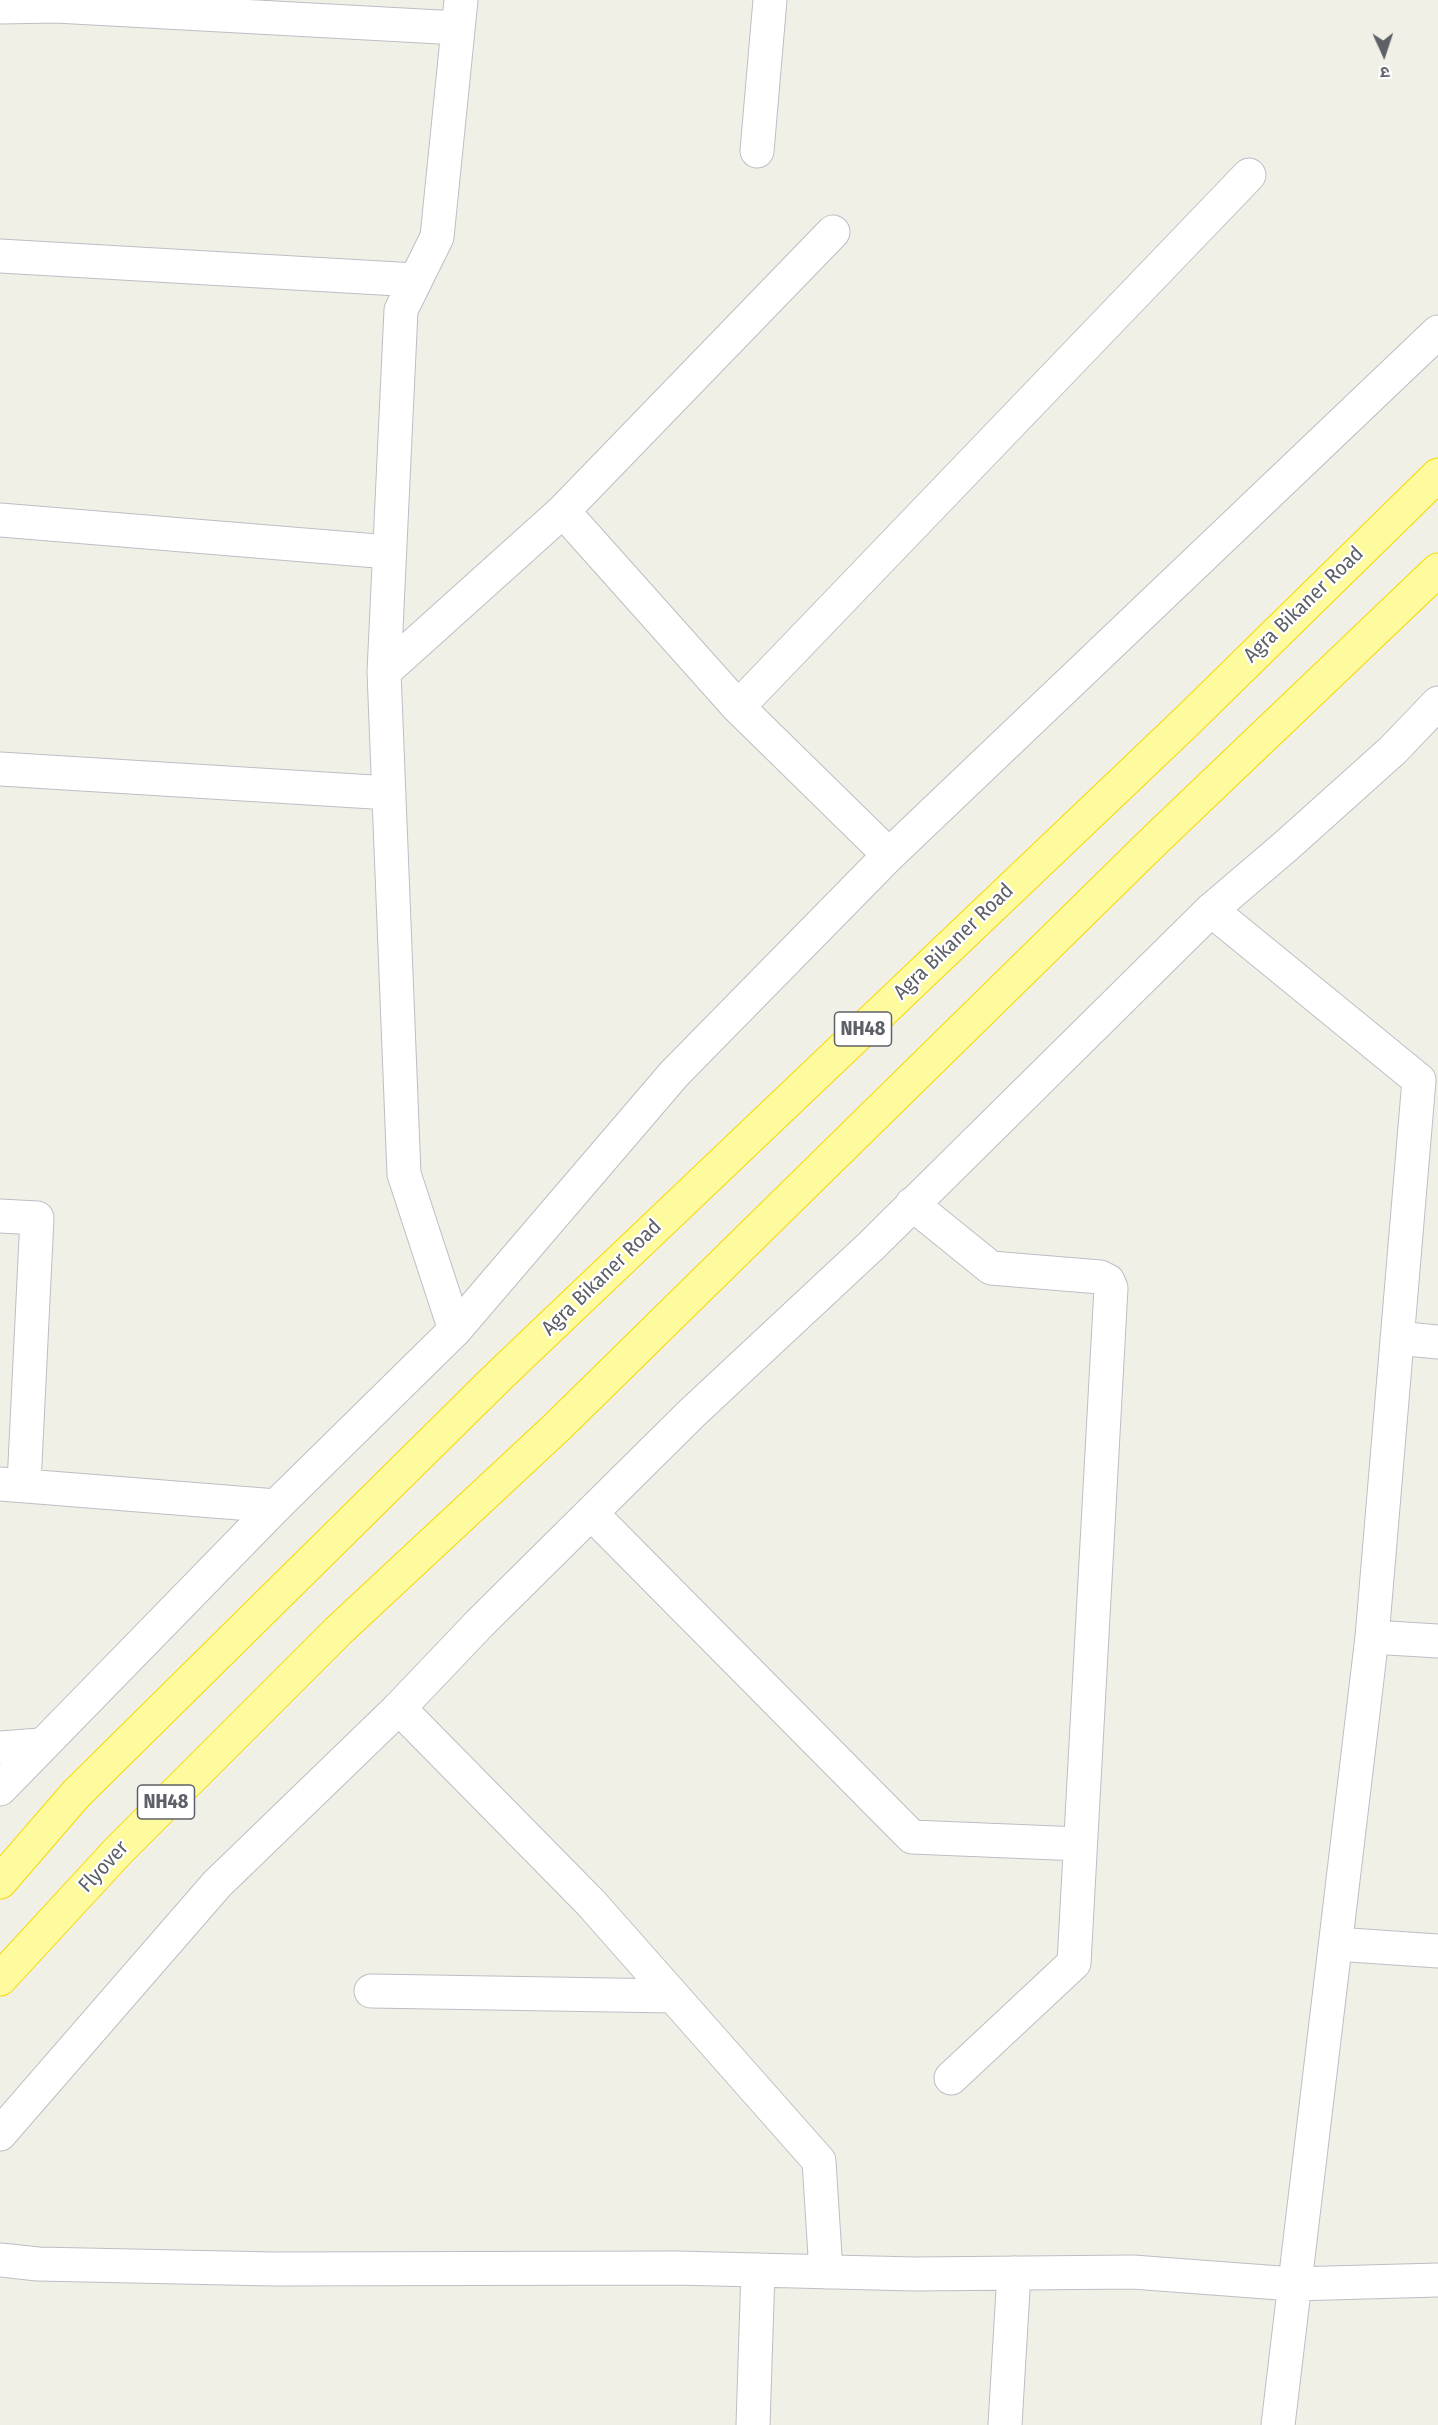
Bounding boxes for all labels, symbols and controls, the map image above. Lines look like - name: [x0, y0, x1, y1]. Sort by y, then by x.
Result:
- north arrow: [1354, 24, 1414, 84]
- text: उ: [1380, 63, 1390, 82]
- street label: Agra Bikaner Road: [1239, 542, 1369, 668]
- street label: Agra Bikaner Road: [889, 879, 1019, 1005]
- road number: NH48: [834, 1012, 892, 1046]
- street label: Agra Bikaner Road: [537, 1215, 667, 1341]
- road number: NH48: [138, 1785, 195, 1819]
- street label: Flyover: [74, 1836, 134, 1898]

